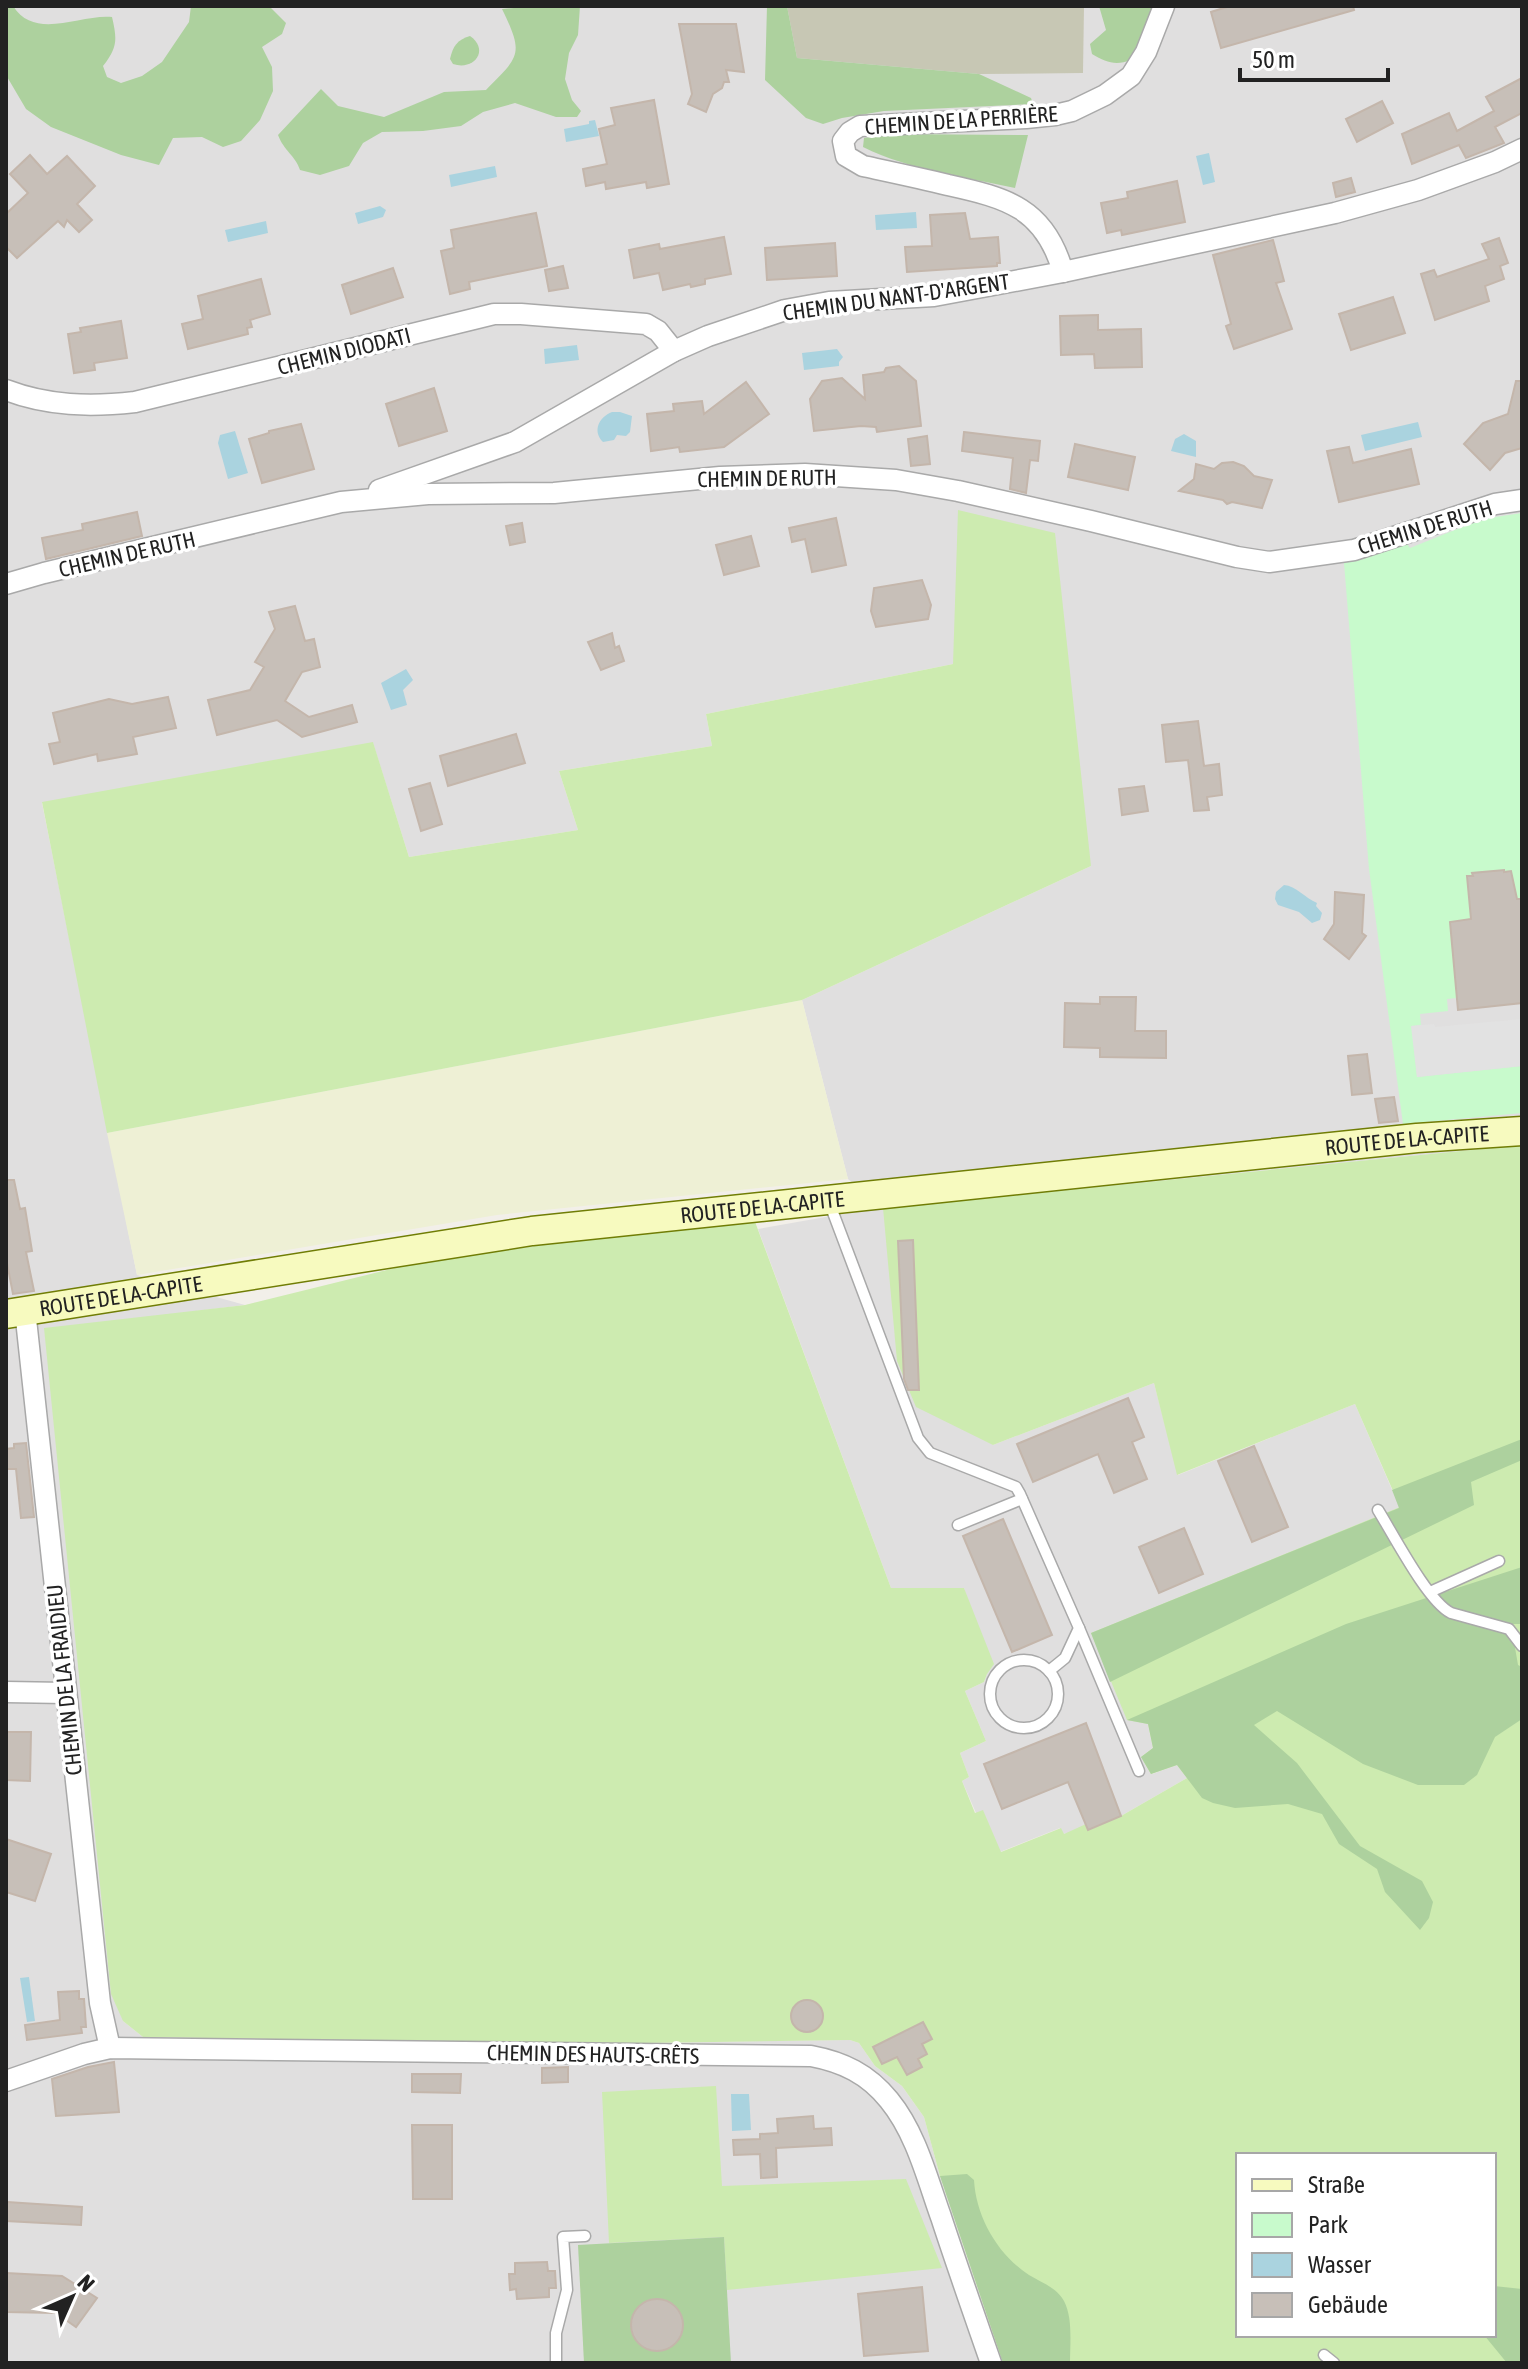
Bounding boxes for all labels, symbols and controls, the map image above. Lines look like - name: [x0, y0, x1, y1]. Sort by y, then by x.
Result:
- scale bar: [1240, 32, 1388, 82]
- text: 50 m: [1252, 46, 1295, 73]
- street label: CHEMIN DE LA PERRIÈRE: [864, 100, 1059, 140]
- street label: CHEMIN DU NANT-D'ARGENT: [781, 268, 1011, 326]
- street label: CHEMIN DIODATI: [275, 322, 413, 380]
- street label: CHEMIN DE RUTH: [697, 464, 837, 492]
- street label: CHEMIN DE RUTH: [1354, 494, 1496, 560]
- street label: CHEMIN DE RUTH: [56, 526, 198, 582]
- street label: ROUTE DE LA-CAPITE: [1324, 1120, 1490, 1161]
- street label: ROUTE DE LA-CAPITE: [679, 1185, 846, 1228]
- street label: ROUTE DE LA-CAPITE: [37, 1270, 204, 1322]
- street label: CHEMIN DE LA FRAIDIEU: [41, 1583, 87, 1777]
- street label: CHEMIN DES HAUTS-CRÊTS: [487, 2039, 699, 2069]
- legend: [1236, 2153, 1496, 2337]
- text: Straße: [1308, 2171, 1365, 2198]
- text: Park: [1308, 2211, 1349, 2238]
- text: Wasser: [1308, 2251, 1372, 2278]
- north arrow: [32, 2257, 112, 2337]
- text: N: [72, 2269, 100, 2297]
- text: Gebäude: [1308, 2291, 1388, 2318]

